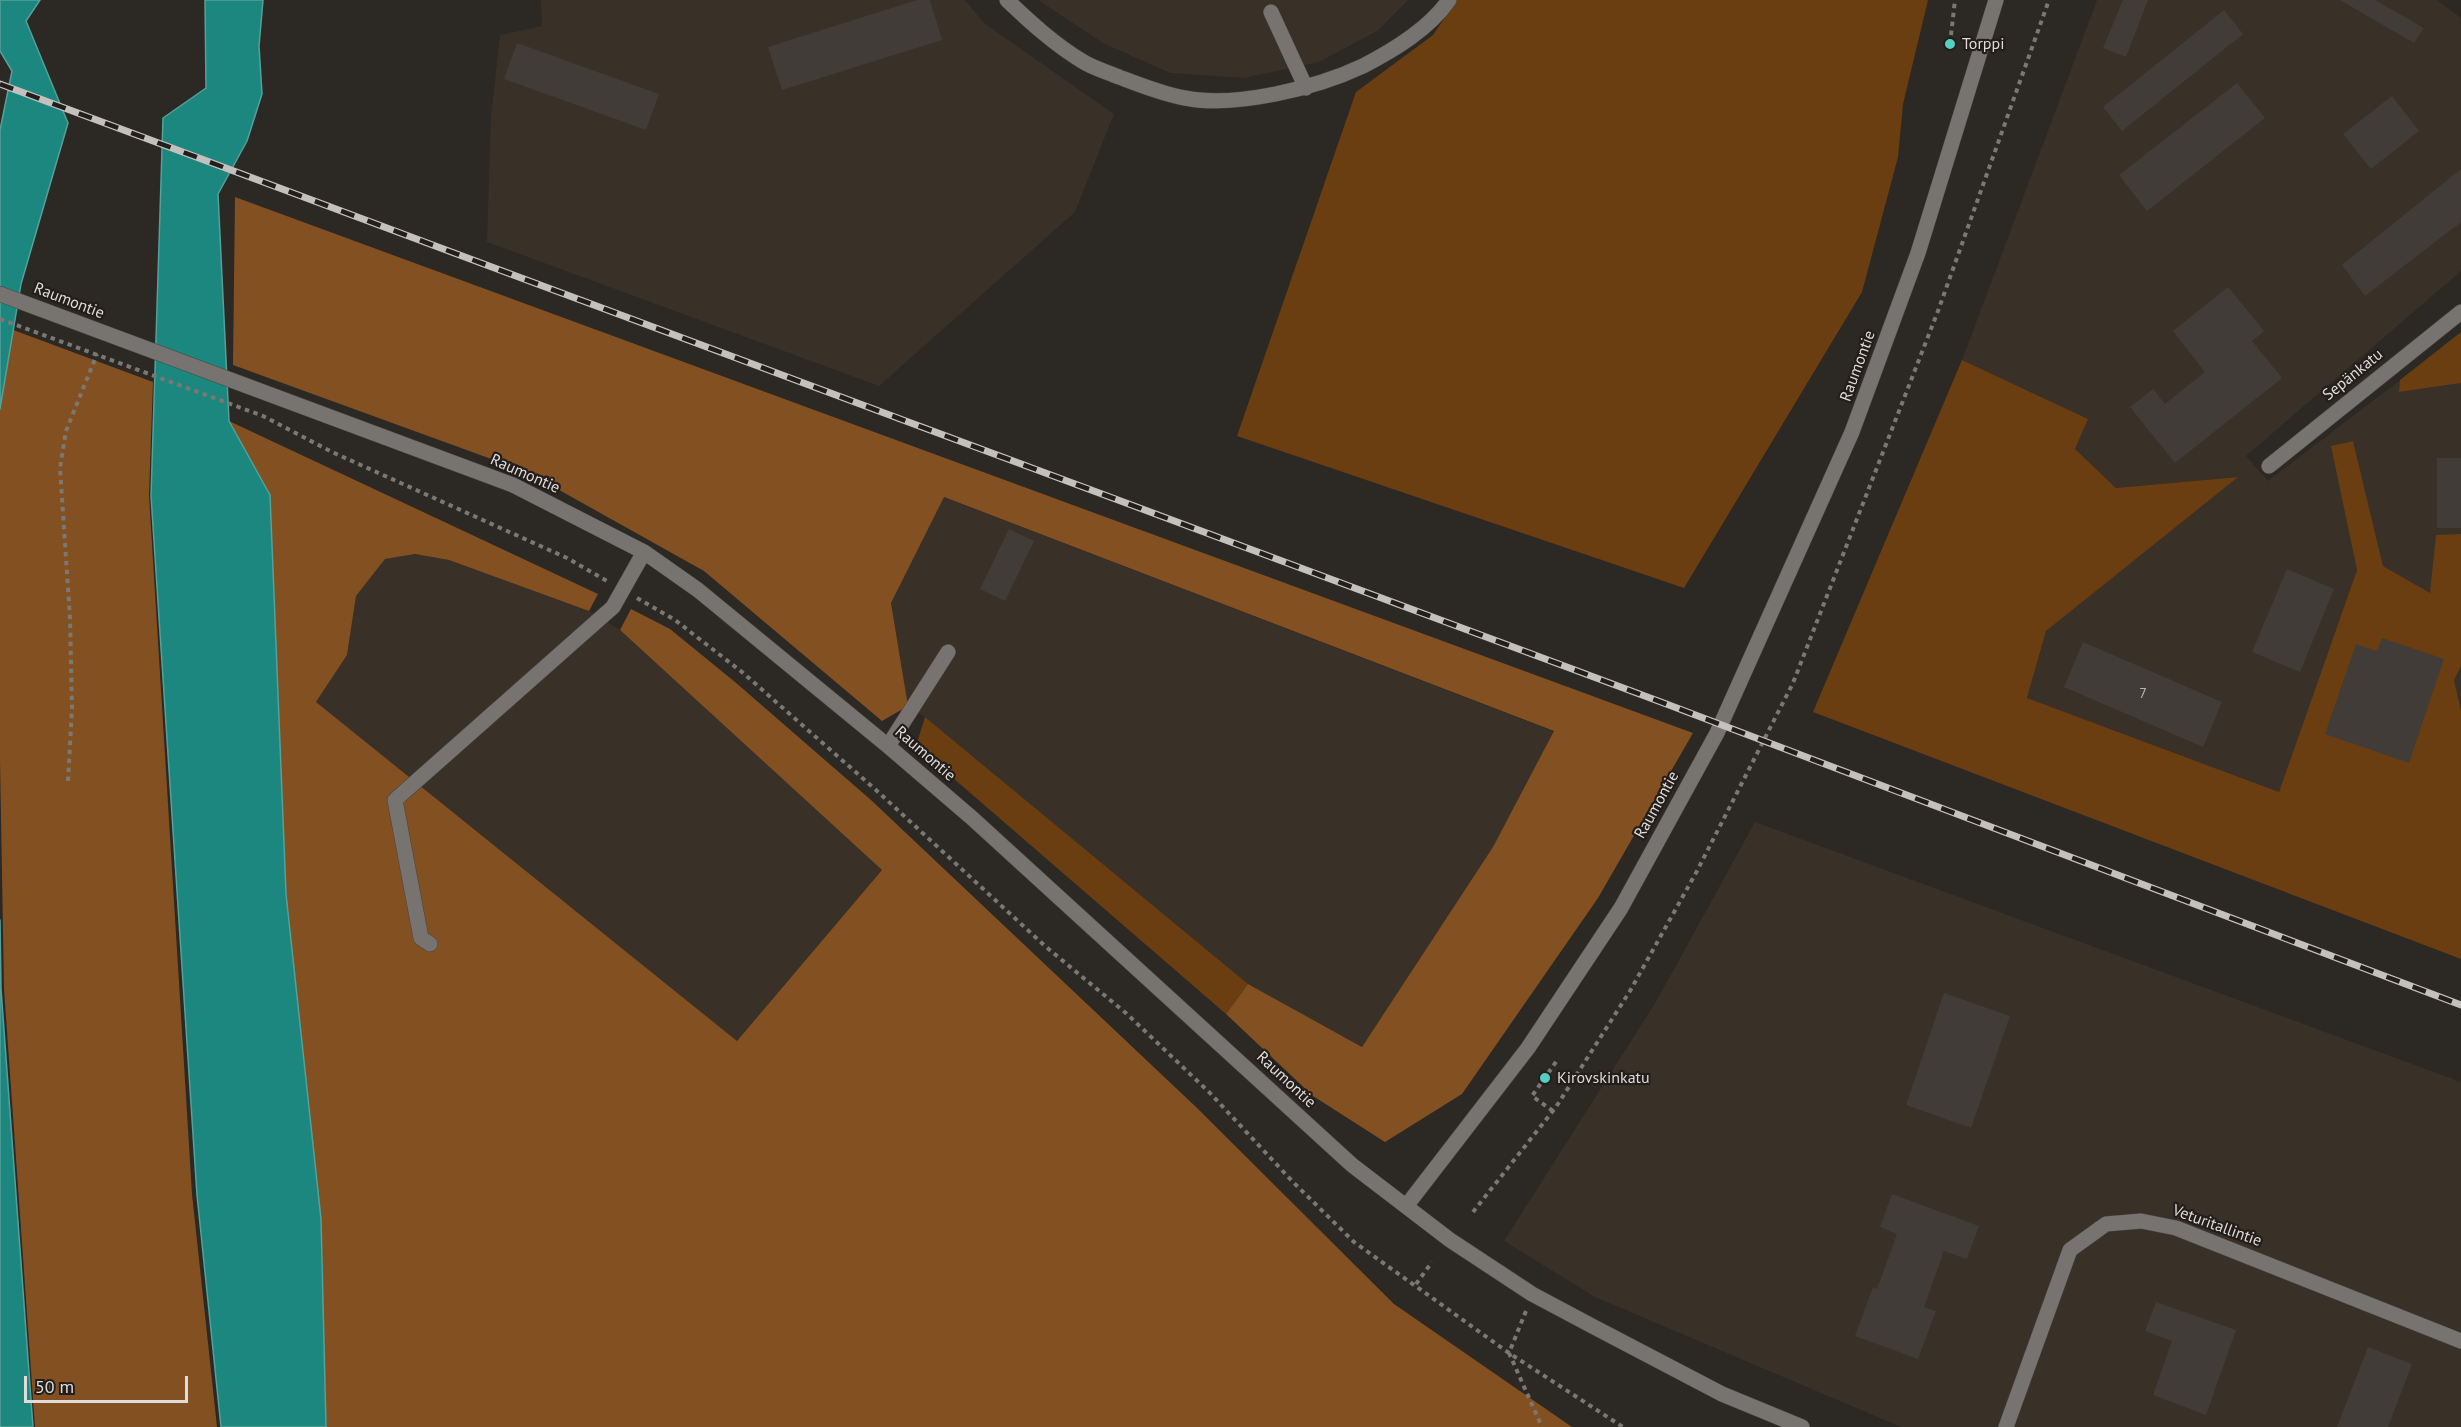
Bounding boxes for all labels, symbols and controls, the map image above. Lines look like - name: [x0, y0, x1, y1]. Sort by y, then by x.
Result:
- place label: Torppi: [1962, 34, 2004, 54]
- marker: Torppi: [1943, 37, 1957, 51]
- street label: Raumontie: [31, 279, 107, 323]
- street label: Raumontie: [1836, 328, 1880, 404]
- street label: Sepänkatu: [2319, 345, 2387, 405]
- street label: Raumontie: [487, 450, 563, 498]
- house number: 7: [2139, 686, 2147, 702]
- street label: Raumontie: [891, 722, 959, 786]
- street label: Raumontie: [1631, 768, 1683, 842]
- street label: Raumontie: [1252, 1048, 1320, 1112]
- place label: Kirovskinkatu: [1557, 1068, 1650, 1088]
- marker: Kirovskinkatu: [1538, 1071, 1552, 1085]
- street label: Veturitallintie: [2170, 1201, 2264, 1251]
- scale bar: [27, 1364, 190, 1402]
- text: 50 m: [35, 1375, 74, 1398]

